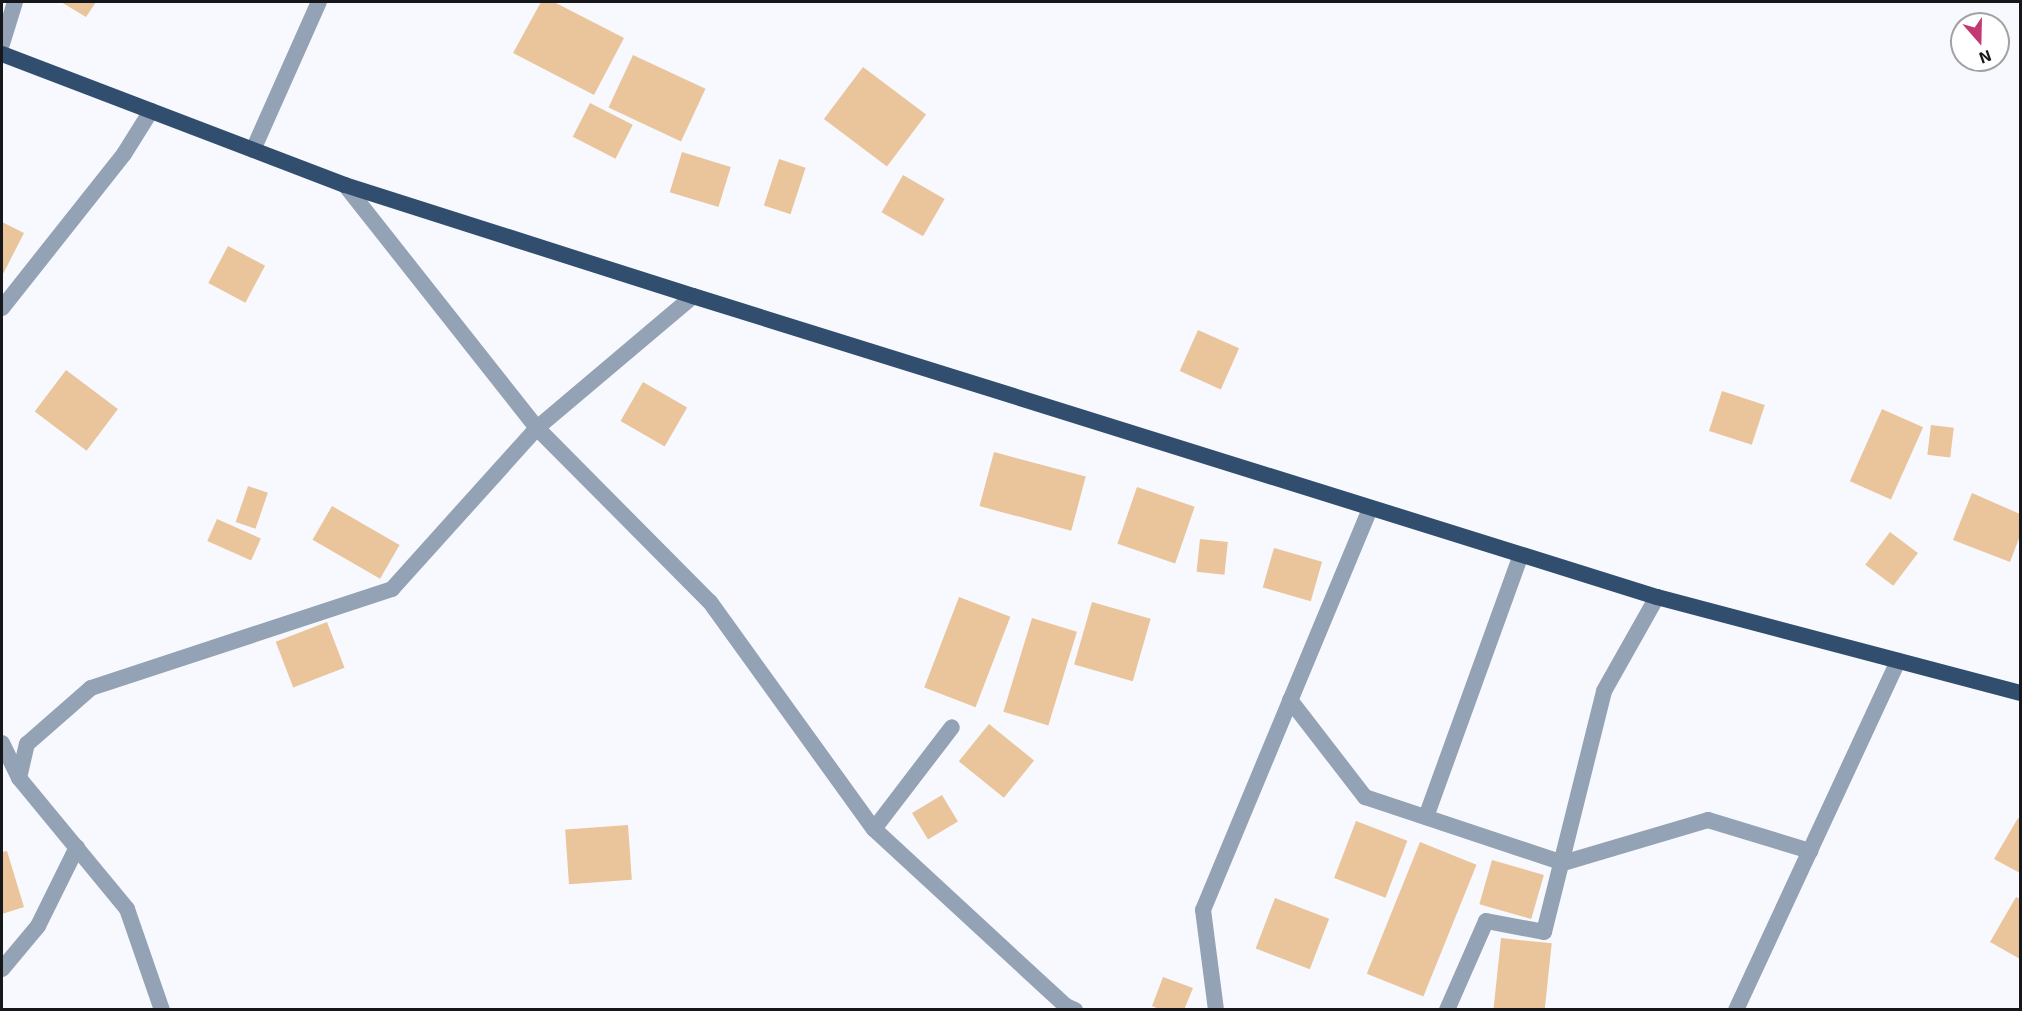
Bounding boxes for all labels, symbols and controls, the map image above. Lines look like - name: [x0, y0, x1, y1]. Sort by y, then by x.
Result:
- north arrow: [1950, 12, 2010, 72]
- text: N: [1977, 47, 1994, 68]

